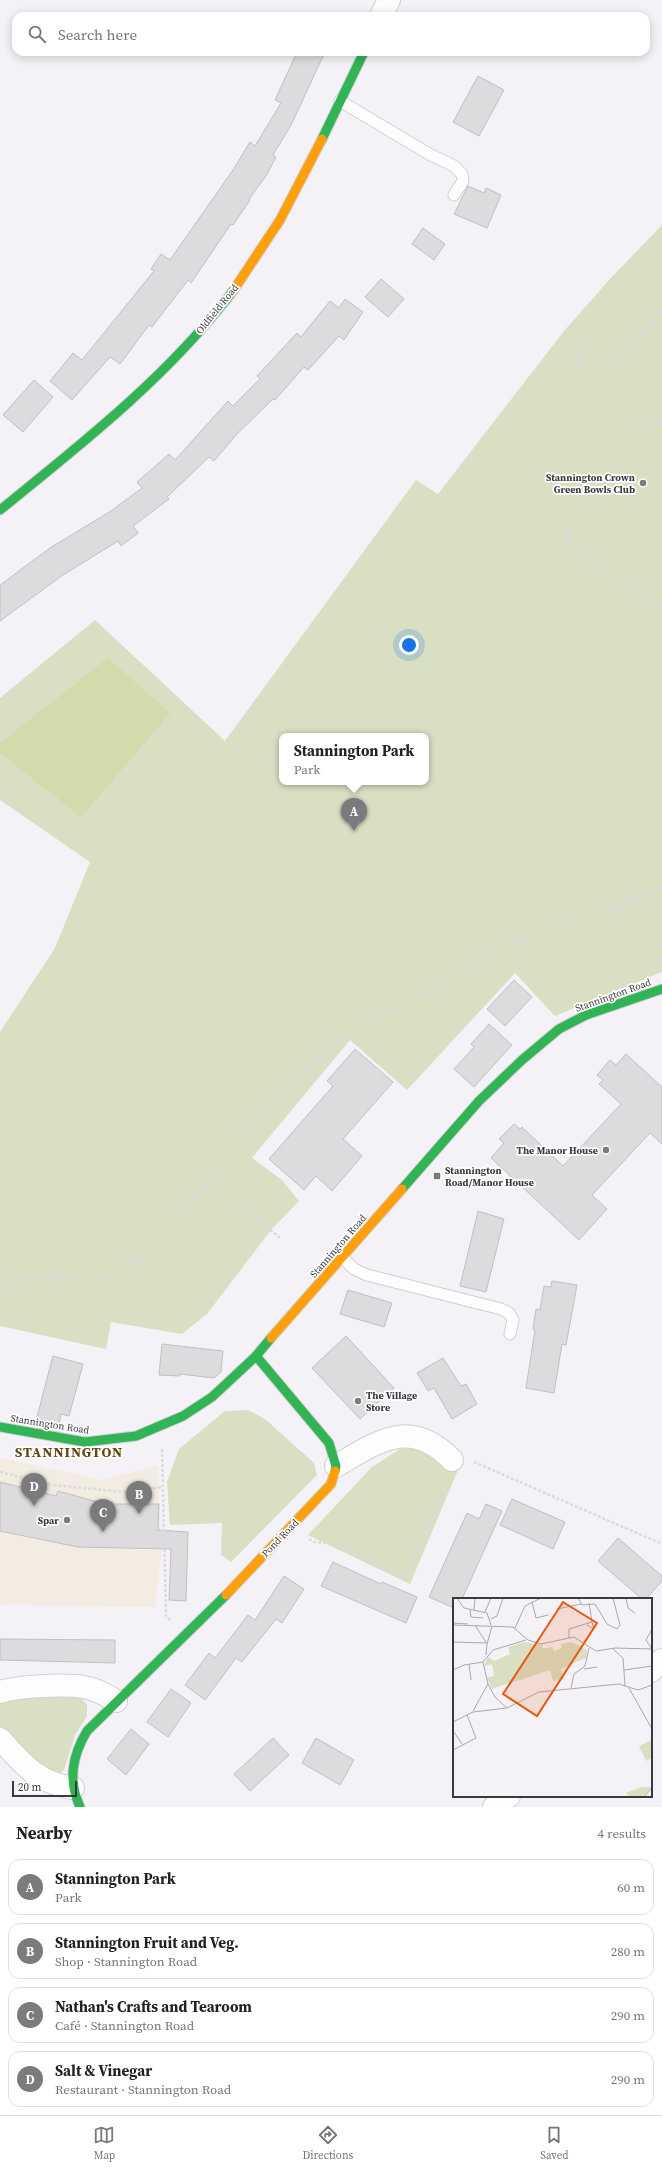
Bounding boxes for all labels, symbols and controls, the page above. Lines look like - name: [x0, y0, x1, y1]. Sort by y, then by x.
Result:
- search box: [12, 12, 650, 56]
- icon: search: [26, 23, 48, 45]
- text: Search here: [58, 24, 137, 45]
- street label: Oldfield Road: [193, 281, 241, 337]
- place label: Stannington Crown Green Bowls Club: [546, 471, 635, 496]
- marker: Stannington Crown Green Bowls Club: [638, 478, 648, 488]
- your location: [399, 635, 419, 655]
- popup: [279, 733, 429, 785]
- text: Stannington Park: [294, 740, 414, 761]
- text: Park: [294, 761, 320, 778]
- pin: A: [341, 798, 367, 831]
- street label: Stannington Road: [573, 975, 653, 1015]
- place label: The Manor House: [517, 1144, 598, 1157]
- marker: The Manor House: [601, 1145, 611, 1155]
- place label: Stannington Road/Manor House: [445, 1164, 534, 1189]
- marker: Stannington Road/Manor House: [432, 1171, 442, 1181]
- street label: Stannington Road: [307, 1212, 369, 1280]
- place label: The Village Store: [366, 1389, 417, 1414]
- marker: The Village Store: [353, 1396, 363, 1406]
- street label: Stannington Road: [10, 1411, 91, 1437]
- district label: STANNINGTON: [15, 1442, 123, 1462]
- pin: D: [21, 1473, 47, 1506]
- pin: B: [126, 1481, 152, 1514]
- pin: C: [90, 1499, 116, 1532]
- place label: Spar: [38, 1514, 59, 1527]
- marker: Spar: [62, 1515, 72, 1525]
- street label: Pond Road: [259, 1516, 302, 1560]
- inset map: [453, 1598, 652, 1797]
- scale bar: [12, 1779, 77, 1798]
- text: 20 m: [18, 1780, 41, 1795]
- text: Nearby: [16, 1821, 72, 1845]
- text: 4 results: [598, 1825, 646, 1842]
- text: Stannington Park: [55, 1868, 176, 1889]
- text: A: [26, 1879, 34, 1896]
- text: 60 m: [617, 1879, 645, 1896]
- text: Park: [55, 1889, 82, 1906]
- text: Stannington Fruit and Veg.: [55, 1932, 239, 1953]
- text: B: [26, 1943, 34, 1960]
- text: 280 m: [611, 1943, 645, 1960]
- text: Shop · Stannington Road: [55, 1953, 197, 1970]
- text: Nathan's Crafts and Tearoom: [55, 1996, 252, 2017]
- text: C: [26, 2007, 34, 2024]
- text: 290 m: [611, 2007, 645, 2024]
- text: Café · Stannington Road: [55, 2017, 194, 2034]
- text: Salt & Vinegar: [55, 2060, 152, 2081]
- text: D: [25, 2071, 35, 2088]
- text: 290 m: [611, 2071, 645, 2088]
- text: Restaurant · Stannington Road: [55, 2081, 231, 2098]
- tab: Map: [93, 2124, 115, 2163]
- tab: Directions: [302, 2124, 353, 2163]
- tab: Saved: [540, 2124, 569, 2163]

